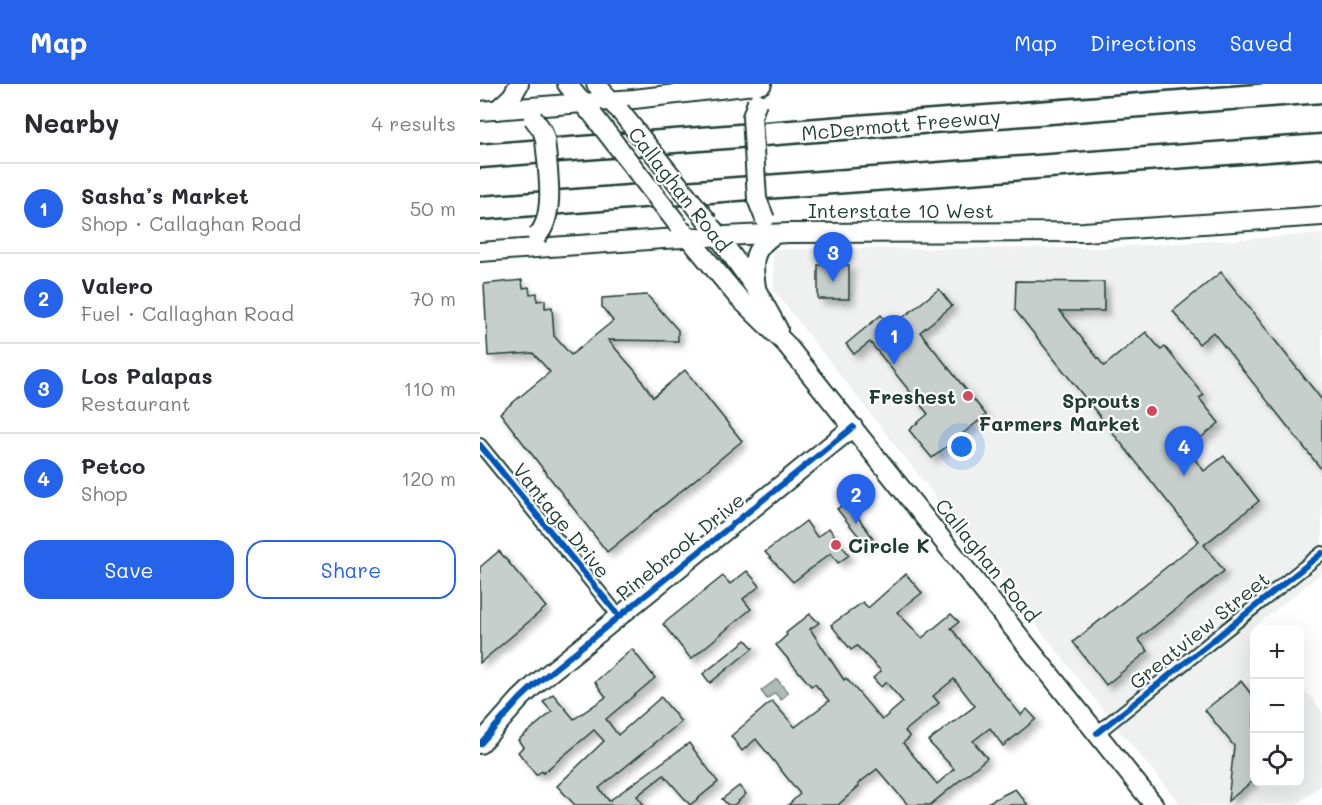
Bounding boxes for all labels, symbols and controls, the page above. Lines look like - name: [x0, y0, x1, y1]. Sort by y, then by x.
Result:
- text: Map: [30, 24, 87, 60]
- text: Map: [1014, 29, 1057, 56]
- text: Directions: [1090, 29, 1197, 56]
- text: Saved: [1230, 29, 1292, 56]
- street label: McDermott Freeway: [800, 102, 1002, 146]
- text: Nearby: [24, 106, 119, 140]
- text: 4 results: [371, 110, 456, 136]
- street label: Callaghan Road: [623, 121, 737, 257]
- text: Sasha’s Market: [81, 181, 249, 210]
- text: 1: [39, 195, 48, 221]
- text: 50 m: [410, 195, 456, 221]
- street label: Interstate 10 West: [808, 197, 994, 223]
- text: Shop · Callaghan Road: [81, 210, 301, 236]
- pin: 3: [814, 232, 852, 282]
- text: Valero: [81, 271, 153, 300]
- text: 2: [38, 285, 49, 311]
- text: 70 m: [410, 285, 456, 311]
- text: Fuel · Callaghan Road: [81, 300, 294, 326]
- pin: 1: [874, 316, 914, 365]
- text: Los Palapas: [81, 361, 213, 390]
- text: 3: [38, 375, 50, 401]
- text: 110 m: [403, 375, 456, 401]
- place label: Freshest: [868, 383, 956, 409]
- place label: Sprouts Farmers Market: [979, 387, 1140, 436]
- marker: Freshest: [961, 389, 975, 403]
- text: Restaurant: [81, 390, 191, 416]
- marker: Sprouts Farmers Market: [1145, 404, 1159, 418]
- pin: 4: [1164, 426, 1204, 476]
- your location: [947, 432, 976, 461]
- text: Petco: [81, 451, 145, 480]
- street label: Vantage Drive: [508, 457, 616, 583]
- text: 4: [37, 465, 50, 491]
- text: 120 m: [401, 465, 456, 491]
- pin: 2: [836, 474, 875, 524]
- text: Shop: [81, 480, 128, 506]
- street label: Pinebrook Drive: [610, 486, 750, 606]
- street label: Callaghan Road: [930, 493, 1046, 627]
- place label: Circle K: [848, 532, 930, 558]
- marker: Circle K: [829, 538, 843, 552]
- button: Save: [24, 540, 234, 599]
- button: Share: [246, 540, 456, 599]
- street label: Greatview Street: [1124, 565, 1274, 695]
- map controls: [1250, 625, 1304, 787]
- button: +: [1250, 625, 1304, 679]
- button: −: [1250, 679, 1304, 733]
- button: locate: [1250, 733, 1304, 787]

